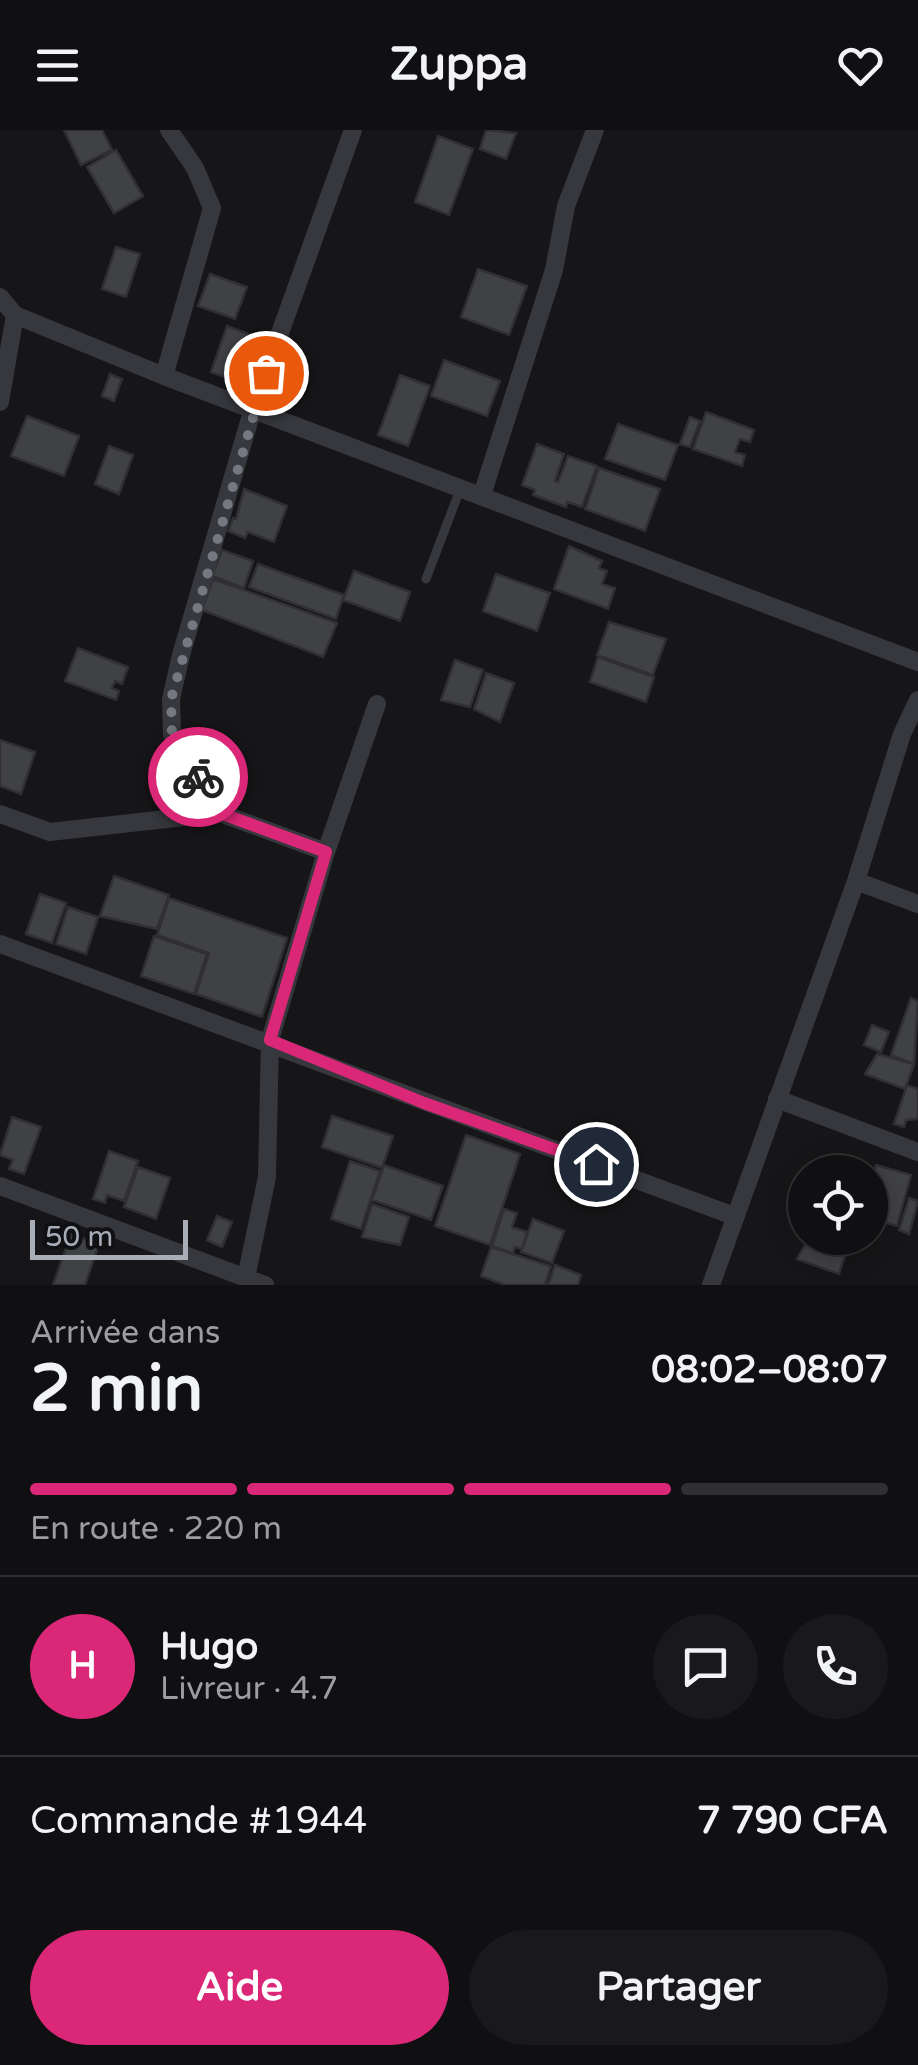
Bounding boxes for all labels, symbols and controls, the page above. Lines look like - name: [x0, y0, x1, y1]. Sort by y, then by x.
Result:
- icon: menu: [30, 38, 85, 93]
- text: Zuppa: [390, 38, 528, 92]
- icon: heart: [833, 38, 888, 93]
- pin: [224, 331, 309, 416]
- icon: bag: [239, 346, 294, 401]
- courier: [148, 727, 248, 827]
- icon: bike: [171, 750, 226, 805]
- pin: [554, 1122, 639, 1207]
- icon: home: [569, 1137, 624, 1192]
- map controls: [788, 1155, 888, 1255]
- button: locate: [788, 1155, 888, 1255]
- scale bar: [30, 1215, 188, 1260]
- text: 50 m: [45, 1220, 113, 1254]
- text: Arrivée dans: [30, 1314, 220, 1352]
- text: 08:02–08:07: [651, 1347, 888, 1393]
- text: 2 min: [30, 1350, 203, 1429]
- text: En route · 220 m: [30, 1510, 282, 1548]
- button: chat: [653, 1614, 758, 1719]
- button: phone: [783, 1614, 888, 1719]
- text: Hugo: [160, 1624, 258, 1670]
- text: H: [68, 1643, 97, 1689]
- text: Livreur · 4.7: [160, 1670, 338, 1708]
- text: Commande #1944: [30, 1798, 367, 1844]
- text: 7 790 CFA: [697, 1798, 888, 1844]
- button: Aide: [30, 1930, 449, 2045]
- button: Partager: [469, 1930, 888, 2045]

